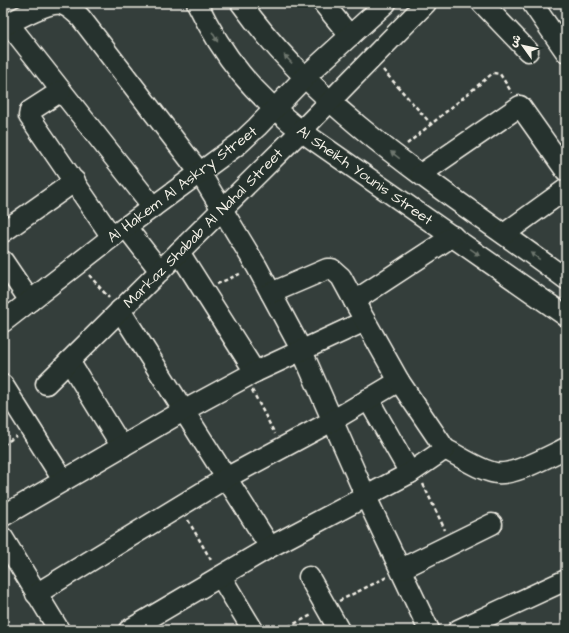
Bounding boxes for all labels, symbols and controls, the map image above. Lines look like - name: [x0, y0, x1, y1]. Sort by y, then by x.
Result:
- north arrow: [503, 26, 543, 66]
- one-way arrow: [212, 32, 218, 43]
- text: ش: [505, 32, 525, 50]
- one-way arrow: [283, 54, 292, 65]
- street label: Al Sheikh Younis Street: [292, 120, 437, 230]
- street label: Al Hakem Al Askry Street: [103, 121, 262, 249]
- street label: Markaz Shabab Al Nahal Street: [119, 144, 288, 313]
- one-way arrow: [390, 151, 401, 159]
- one-way arrow: [470, 248, 480, 256]
- one-way arrow: [529, 252, 540, 260]

